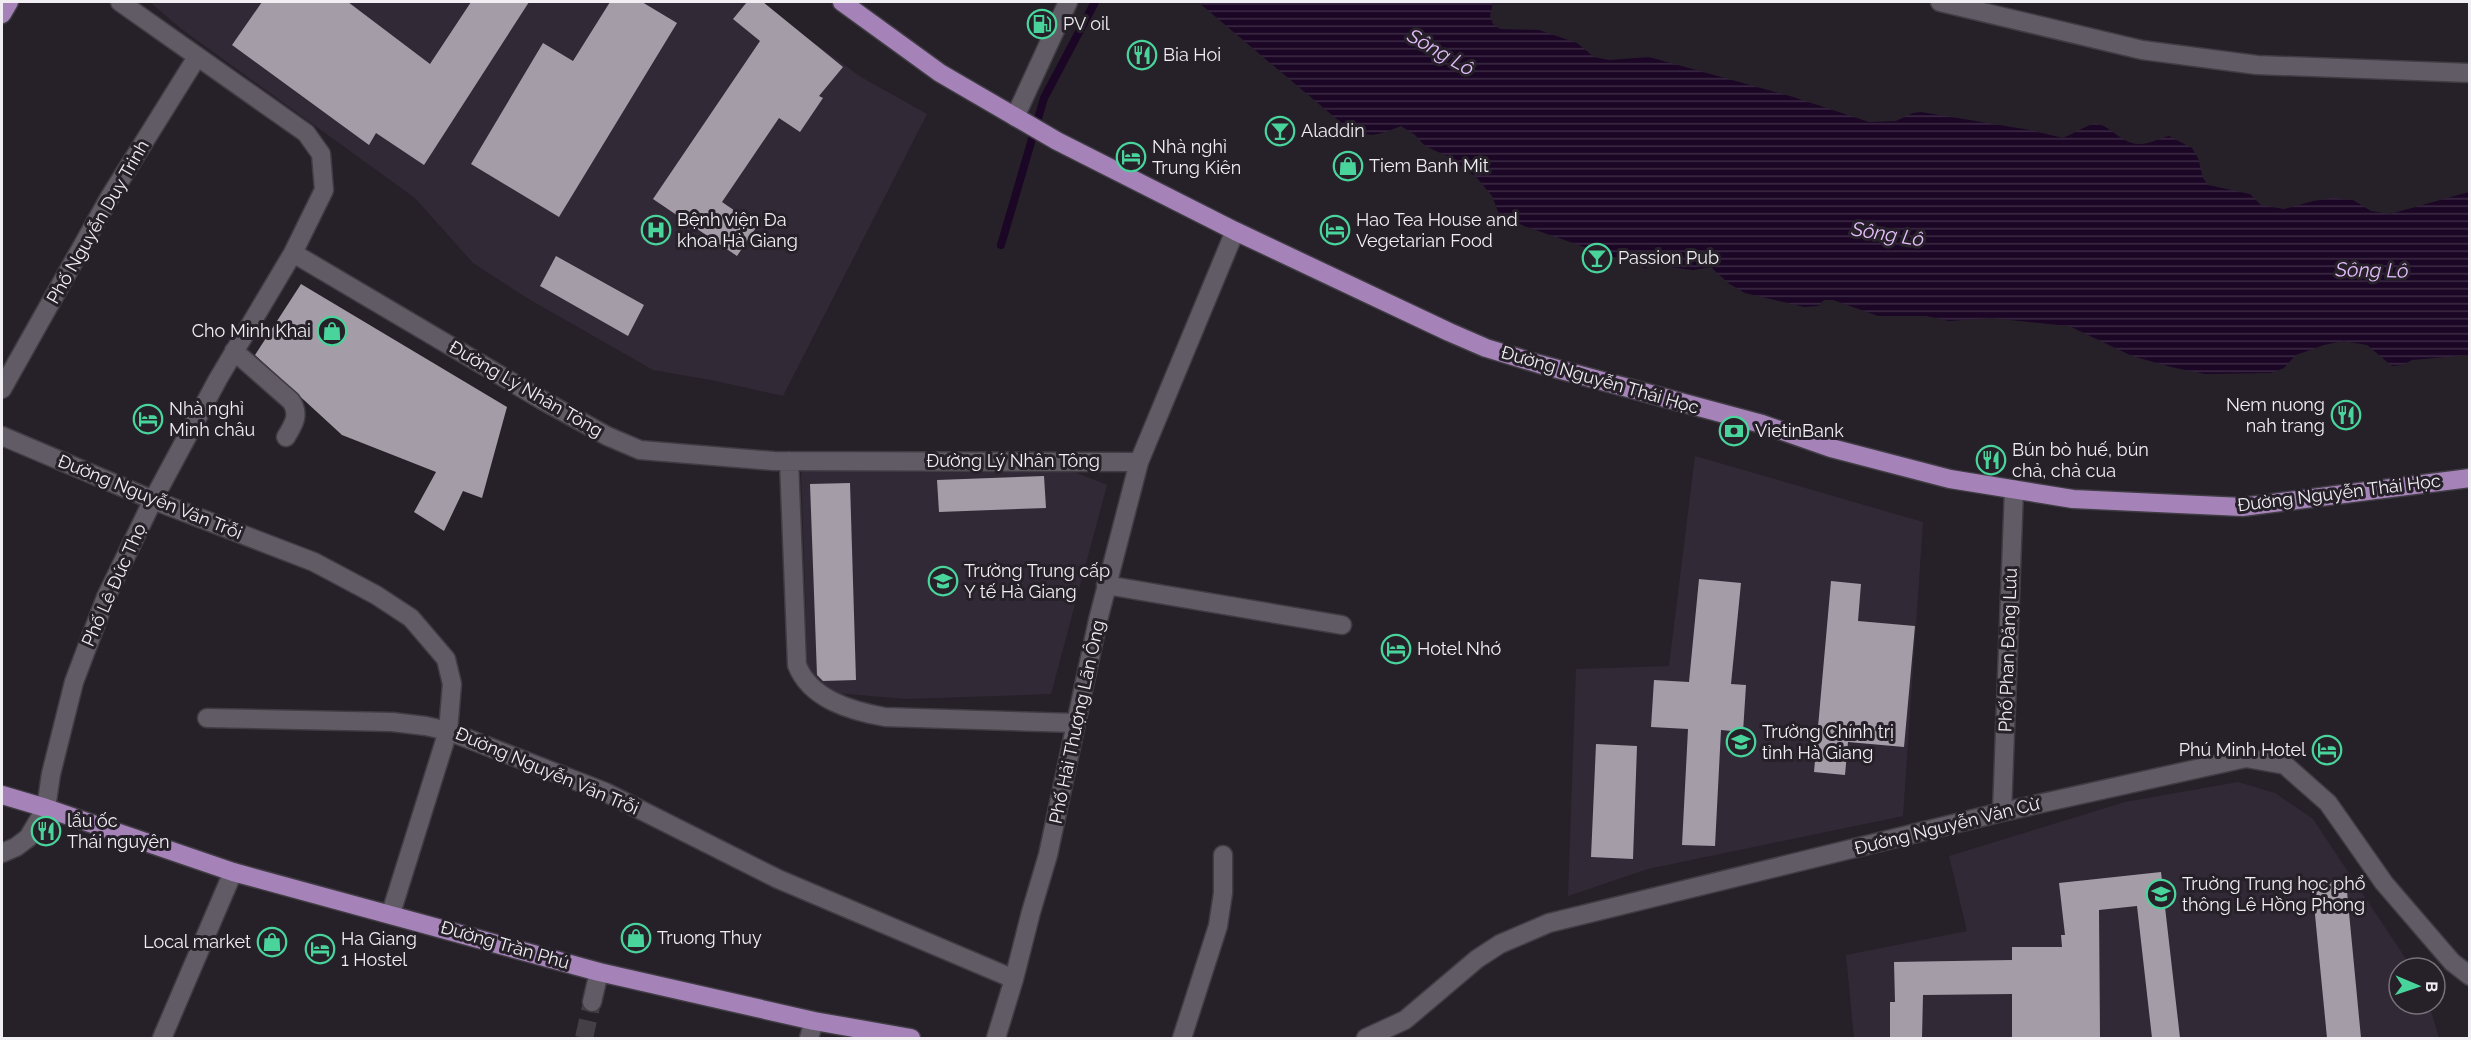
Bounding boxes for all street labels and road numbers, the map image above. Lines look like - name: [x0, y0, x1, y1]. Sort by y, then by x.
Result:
- street label: Phố Nguyễn Duy Trinh: [42, 136, 153, 307]
- street label: Đường Lý Nhân Tông: [446, 336, 607, 441]
- street label: Đường Nguyễn Thái Học: [1499, 341, 1701, 418]
- street label: Đường Nguyễn Văn Trỗi: [55, 450, 245, 543]
- street label: Đường Lý Nhân Tông: [926, 450, 1100, 471]
- street label: Đường Nguyễn Thái Học: [2236, 470, 2442, 515]
- street label: Phố Lê Đức Thọ: [77, 520, 150, 649]
- street label: Phố Phan Đăng Lưu: [1994, 567, 2021, 732]
- street label: Phố Hải Thượng Lãn Ông: [1044, 618, 1108, 826]
- street label: Đường Nguyễn Văn Trỗi: [452, 722, 642, 819]
- street label: Đường Nguyễn Văn Cừ: [1852, 792, 2043, 859]
- street label: Đường Trần Phú: [438, 916, 572, 973]

